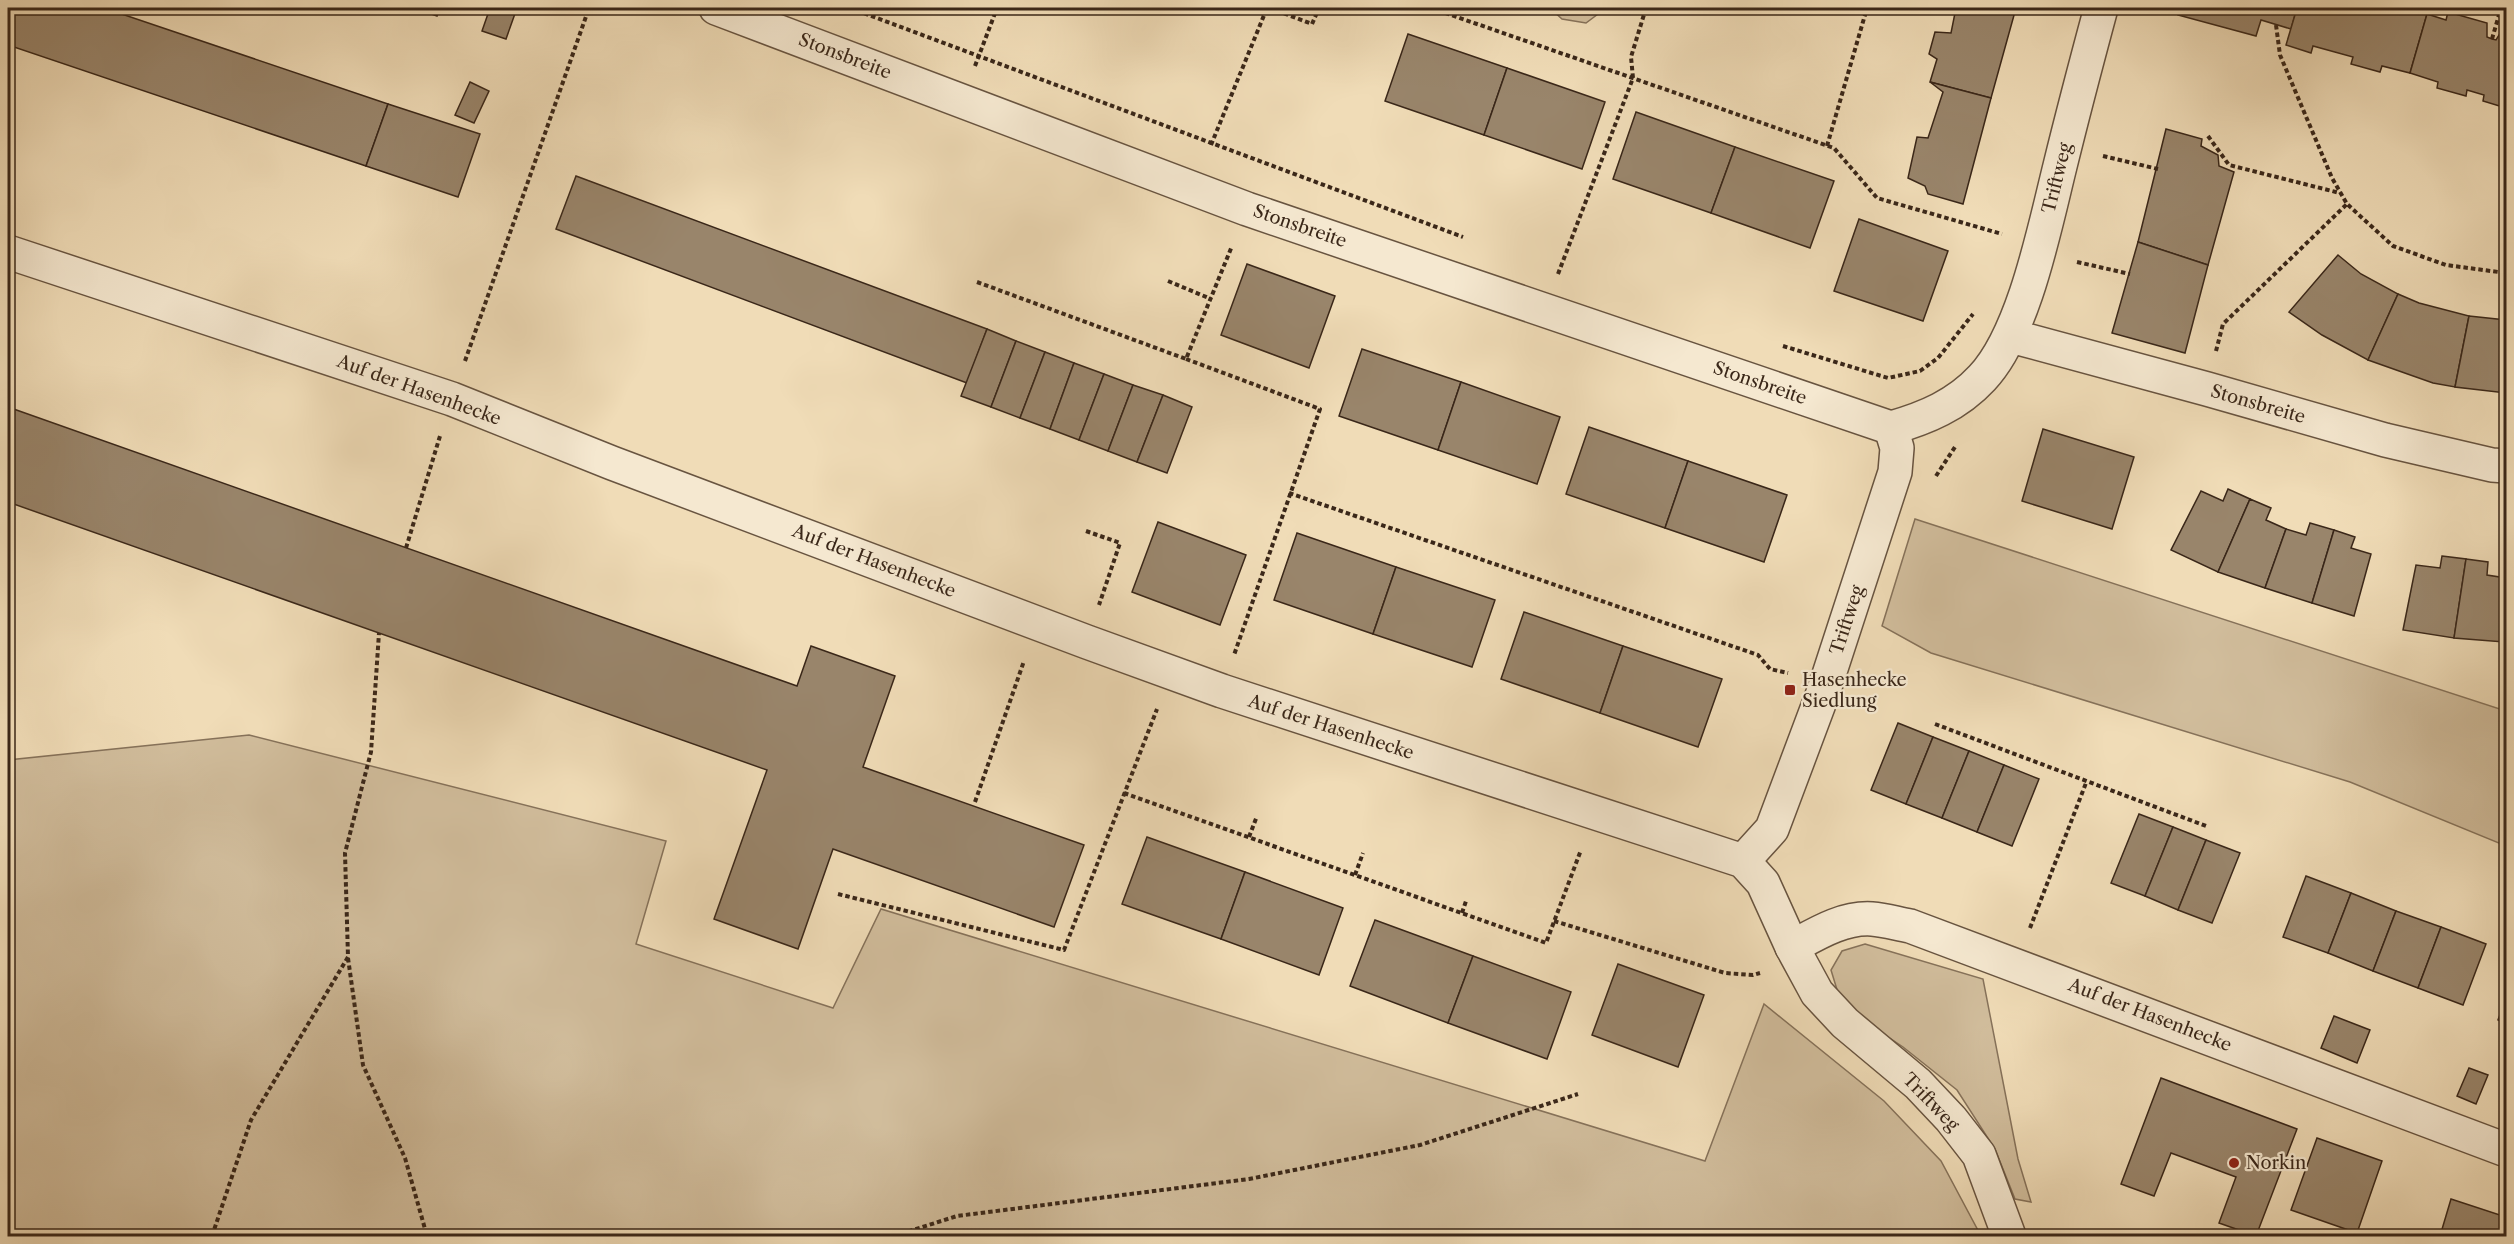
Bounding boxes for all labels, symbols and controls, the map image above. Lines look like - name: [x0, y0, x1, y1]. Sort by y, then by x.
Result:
- street label: Stonsbreite: [796, 28, 894, 84]
- street label: Triftweg: [2038, 140, 2076, 216]
- street label: Stonsbreite: [1250, 200, 1350, 252]
- street label: Auf der Hasenhecke: [333, 350, 504, 430]
- street label: Stonsbreite: [1710, 357, 1810, 409]
- street label: Stonsbreite: [2208, 380, 2308, 428]
- street label: Auf der Hasenhecke: [788, 519, 959, 602]
- street label: Triftweg: [1825, 582, 1869, 658]
- place label: Hasenhecke Siedlung: [1802, 669, 1907, 712]
- marker: Hasenhecke Siedlung: [1783, 683, 1797, 697]
- street label: Auf der Hasenhecke: [1244, 689, 1417, 764]
- street label: Auf der Hasenhecke: [2064, 973, 2235, 1056]
- street label: Triftweg: [1898, 1068, 1964, 1136]
- place label: Norkin: [2246, 1152, 2306, 1174]
- marker: Norkin: [2227, 1156, 2241, 1170]

